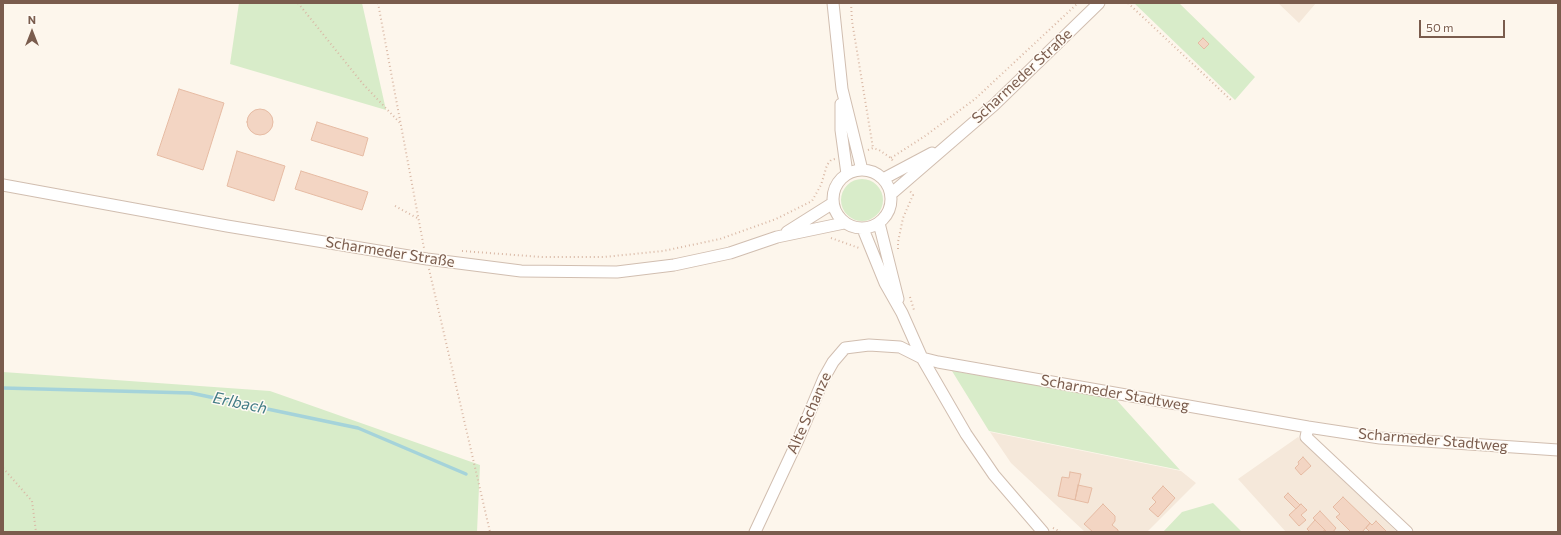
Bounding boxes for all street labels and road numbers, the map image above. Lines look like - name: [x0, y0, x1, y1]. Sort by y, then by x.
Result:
- street label: Scharmeder Straße: [968, 25, 1076, 127]
- street label: Scharmeder Straße: [324, 233, 456, 271]
- street label: Alte Schanze: [783, 369, 835, 457]
- street label: Scharmeder Stadtweg: [1039, 371, 1191, 415]
- street label: Scharmeder Stadtweg: [1357, 424, 1509, 456]

